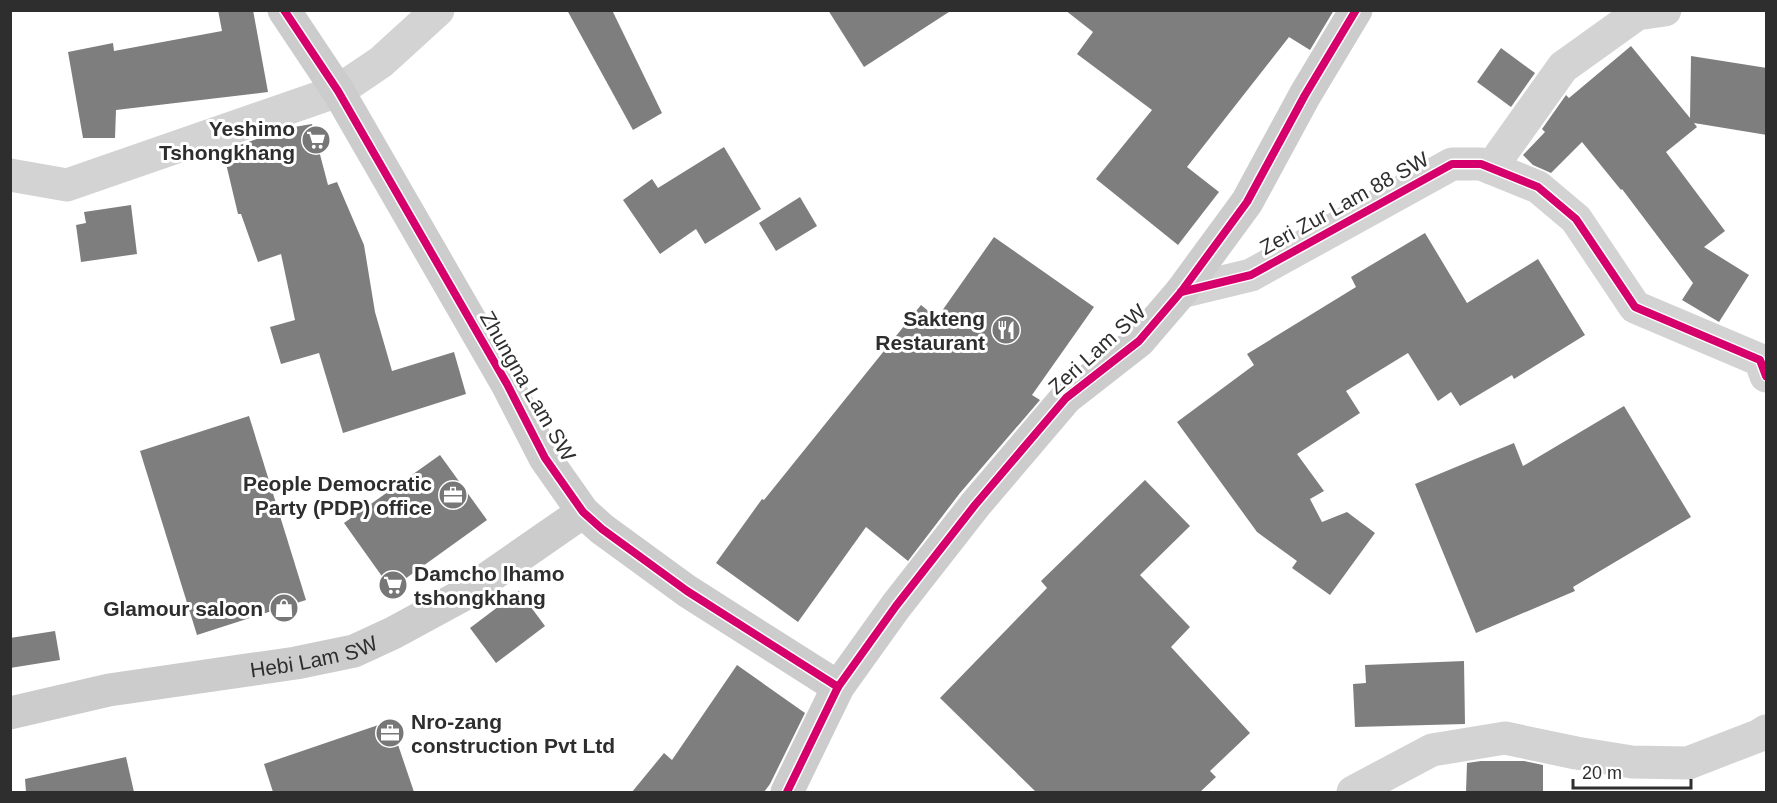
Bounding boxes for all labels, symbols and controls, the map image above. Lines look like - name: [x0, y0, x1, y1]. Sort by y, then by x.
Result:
- place label: Yeshimo Tshongkhang: [159, 117, 295, 164]
- supermarket icon: Yeshimo Tshongkhang: [300, 124, 332, 156]
- street label: Zeri Zur Lam 88 SW: [1256, 147, 1432, 259]
- street label: Zeri Lam SW: [1044, 299, 1150, 399]
- street label: Zhungna Lam SW: [476, 307, 580, 465]
- place label: Sakteng Restaurant: [875, 307, 985, 354]
- restaurant icon: Sakteng Restaurant: [990, 314, 1022, 346]
- place label: People Democratic Party (PDP) office: [243, 472, 432, 519]
- office icon: People Democratic Party (PDP) office: [437, 479, 469, 511]
- place label: Damcho lhamo tshongkhang: [414, 562, 565, 609]
- supermarket icon: Damcho lhamo tshongkhang: [377, 569, 409, 601]
- shop icon: Glamour saloon: [268, 592, 300, 624]
- place label: Glamour saloon: [103, 597, 263, 620]
- street label: Hebi Lam SW: [248, 630, 381, 681]
- place label: Nro-zang construction Pvt Ltd: [411, 710, 615, 757]
- office icon: Nro-zang construction Pvt Ltd: [374, 717, 406, 749]
- scale bar: [1573, 752, 1692, 790]
- text: 20 m: [1582, 763, 1622, 783]

